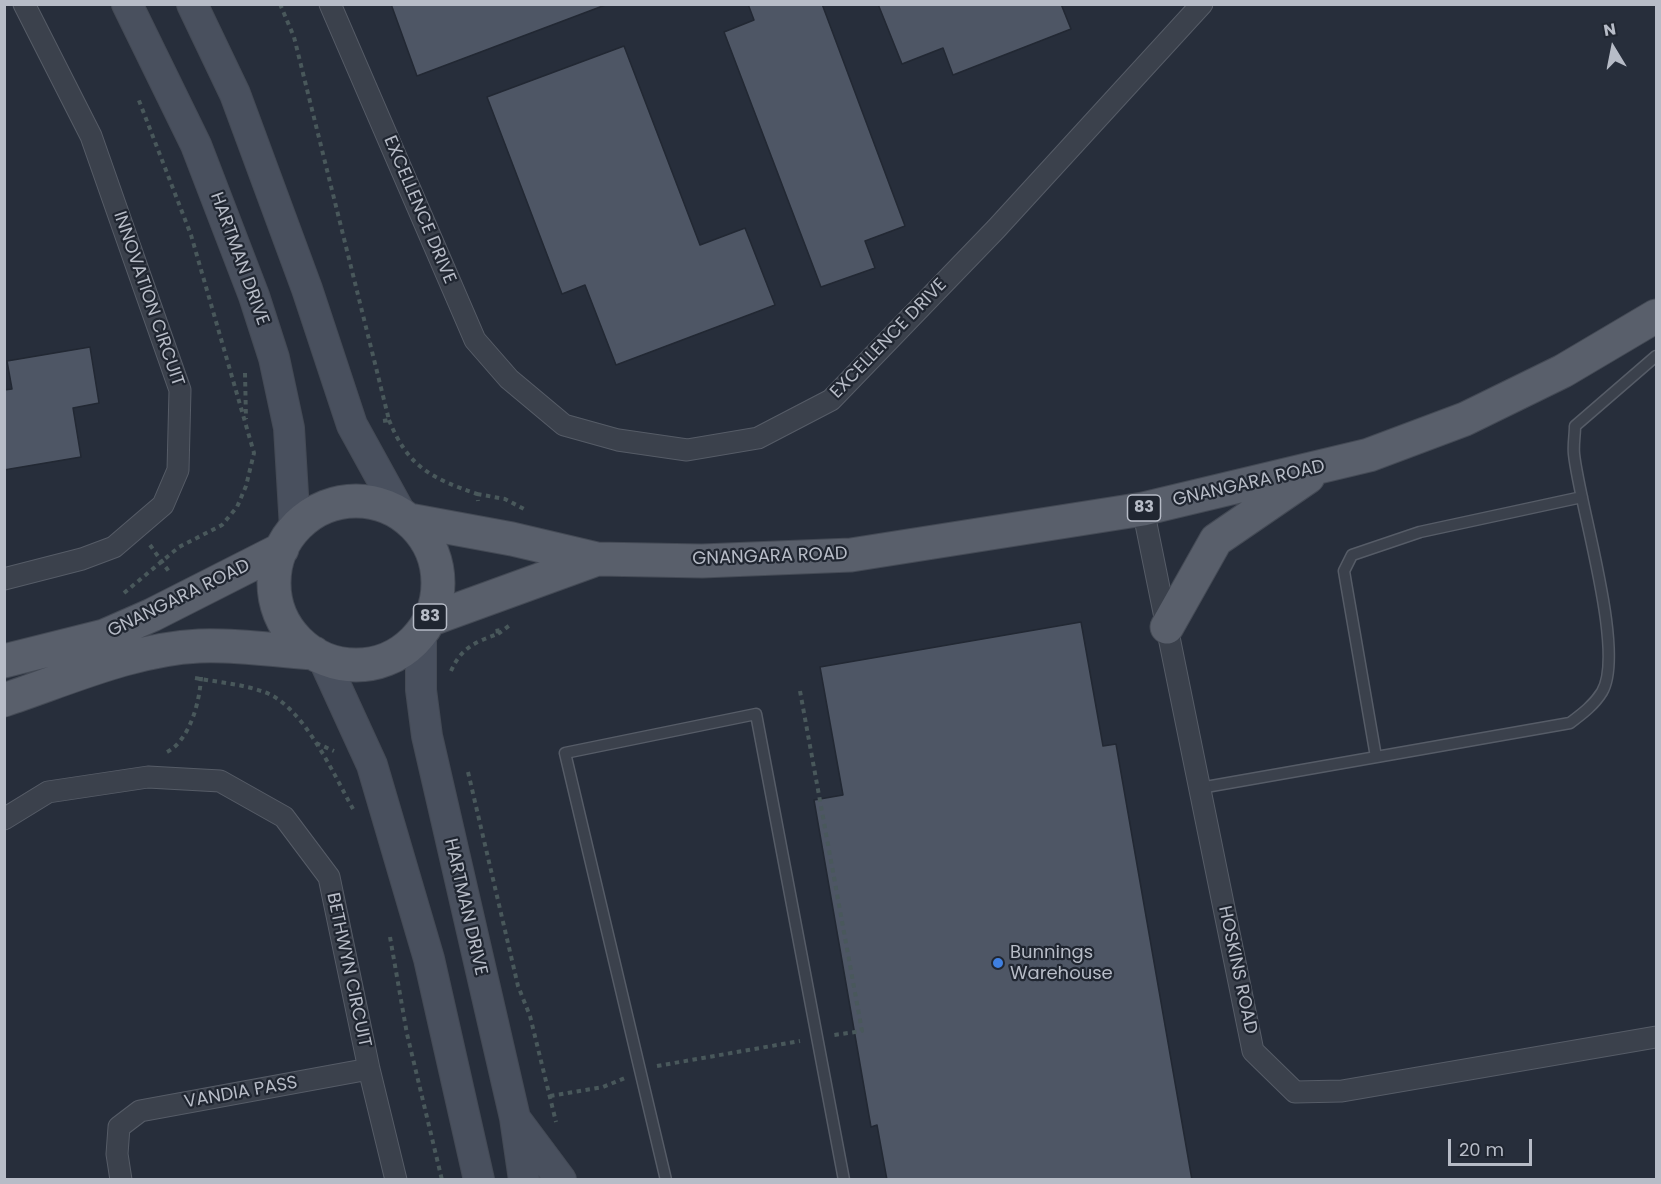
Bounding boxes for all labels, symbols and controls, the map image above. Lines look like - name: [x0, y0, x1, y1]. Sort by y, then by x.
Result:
- text: N: [1602, 17, 1618, 42]
- north arrow: [1583, 18, 1643, 78]
- street label: EXCELLENCE DRIVE: [378, 133, 460, 287]
- street label: HARTMAN DRIVE: [205, 190, 273, 328]
- street label: INNOVATION CIRCUIT: [108, 209, 188, 389]
- street label: EXCELLENCE DRIVE: [826, 275, 952, 403]
- street label: GNANGARA ROAD: [1171, 456, 1327, 512]
- road number: 83: [1128, 495, 1160, 521]
- street label: GNANGARA ROAD: [692, 543, 848, 571]
- street label: GNANGARA ROAD: [104, 555, 254, 643]
- road number: 83: [414, 604, 446, 630]
- street label: HARTMAN DRIVE: [439, 836, 491, 978]
- street label: BETHWYN CIRCUIT: [321, 891, 375, 1049]
- street label: HOSKINS ROAD: [1213, 904, 1261, 1036]
- place label: Bunnings Warehouse: [1010, 942, 1113, 984]
- marker: Bunnings Warehouse: [991, 956, 1005, 970]
- street label: VANDIA PASS: [183, 1072, 299, 1114]
- scale bar: [1451, 1127, 1535, 1165]
- text: 20 m: [1459, 1137, 1504, 1162]

